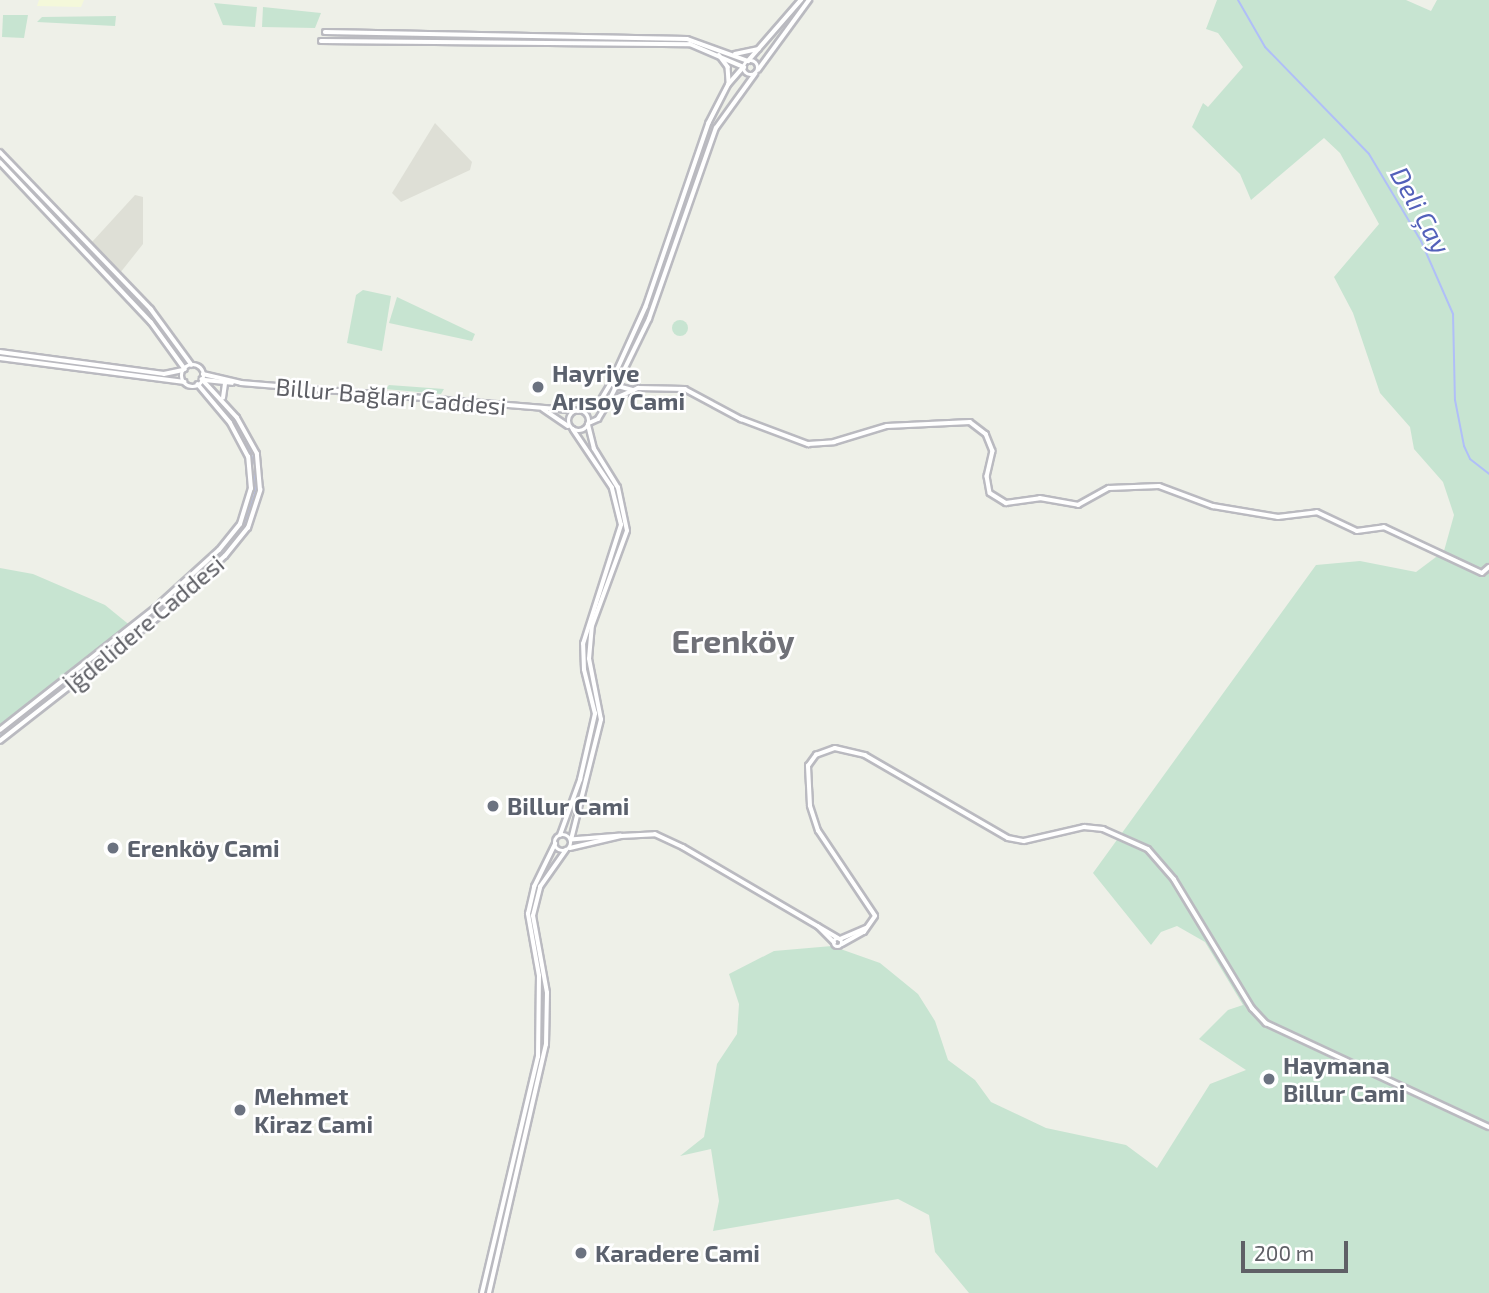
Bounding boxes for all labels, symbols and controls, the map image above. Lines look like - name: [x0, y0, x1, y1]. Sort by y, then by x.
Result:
- water label: Deli Çay: [1384, 161, 1458, 259]
- place label: Hayriye Arısoy Cami: [552, 359, 686, 415]
- street label: Billur Bağları Caddesi: [274, 372, 508, 420]
- marker: Hayriye Arısoy Cami: [530, 379, 546, 395]
- street label: İğdelidere Caddesi: [59, 549, 229, 699]
- district label: Erenköy: [671, 621, 795, 659]
- place label: Billur Cami: [507, 792, 630, 820]
- marker: Billur Cami: [485, 798, 501, 814]
- place label: Erenköy Cami: [127, 834, 280, 862]
- marker: Erenköy Cami: [105, 840, 121, 856]
- place label: Haymana Billur Cami: [1283, 1051, 1406, 1107]
- marker: Haymana Billur Cami: [1261, 1071, 1277, 1087]
- place label: Mehmet Kiraz Cami: [254, 1082, 373, 1138]
- marker: Mehmet Kiraz Cami: [232, 1102, 248, 1118]
- scale bar: [1244, 1226, 1351, 1270]
- place label: Karadere Cami: [595, 1239, 760, 1267]
- text: 200 m: [1254, 1240, 1314, 1265]
- marker: Karadere Cami: [573, 1245, 589, 1261]

